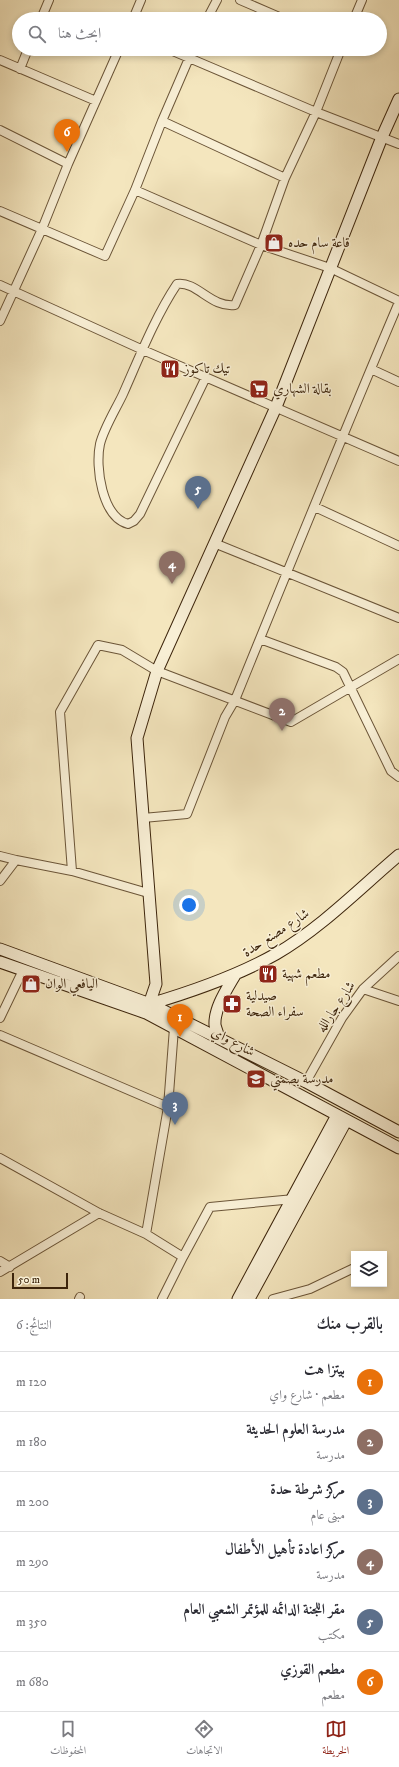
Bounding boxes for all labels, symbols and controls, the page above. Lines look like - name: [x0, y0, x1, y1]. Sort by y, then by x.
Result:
- search box: [12, 12, 387, 56]
- icon: search: [26, 23, 48, 45]
- text: ابحث هنا: [58, 24, 101, 43]
- pin: 6: [54, 119, 80, 152]
- shop icon: قاعة سام حده: [263, 232, 285, 254]
- place label: قاعة سام حده: [288, 234, 350, 255]
- restaurant icon: تيك تاكوز: [159, 358, 181, 380]
- place label: تيك تاكوز: [182, 360, 231, 378]
- supermarket icon: بقالة الشهاري: [248, 378, 270, 400]
- place label: بقالة الشهاري: [273, 380, 332, 400]
- pin: 5: [185, 476, 211, 509]
- pin: 4: [159, 551, 185, 584]
- pin: 2: [269, 698, 295, 731]
- your location: [179, 895, 199, 915]
- street label: شارع مصنع حدة: [239, 905, 315, 965]
- restaurant icon: مطعم شهية: [257, 963, 279, 985]
- place label: مطعم شهية: [282, 965, 331, 987]
- shop icon: اليافعي الوان: [20, 973, 42, 995]
- place label: اليافعي الوان: [45, 975, 98, 997]
- street label: شارع جارالله: [312, 978, 361, 1037]
- place label: صيدلية سفراء الصحة: [246, 987, 304, 1021]
- pharmacy icon: صيدلية سفراء الصحة: [221, 993, 243, 1015]
- pin: 1: [167, 1004, 193, 1037]
- street label: شارع واي: [207, 1023, 258, 1063]
- school or university icon: مدرسة بصمتي: [245, 1068, 267, 1090]
- place label: مدرسة بصمتي: [270, 1070, 333, 1091]
- pin: 3: [162, 1092, 188, 1125]
- map controls: [351, 1251, 387, 1287]
- button: layers: [351, 1251, 387, 1287]
- scale bar: [12, 1271, 68, 1290]
- text: 50 m: [18, 1273, 40, 1287]
- text: بالقرب منك: [317, 1313, 383, 1335]
- text: النتائج: 6: [16, 1317, 52, 1333]
- text: بيتزا هت: [304, 1360, 345, 1379]
- text: 120 m: [16, 1374, 47, 1390]
- text: 1: [368, 1374, 372, 1390]
- text: مطعم · شارع واي: [269, 1387, 345, 1403]
- text: مدرسة العلوم الحديثة: [246, 1420, 345, 1439]
- text: 180 m: [16, 1434, 47, 1450]
- text: 2: [367, 1434, 373, 1450]
- text: مدرسة: [316, 1447, 345, 1463]
- text: مركز شرطة حدة: [270, 1480, 345, 1499]
- text: 200 m: [16, 1494, 49, 1510]
- text: 3: [368, 1494, 372, 1510]
- text: مبنى عام: [311, 1507, 345, 1523]
- text: مركز اعادة تأهيل الأطفال: [225, 1540, 345, 1559]
- text: 290 m: [16, 1554, 48, 1570]
- text: 4: [366, 1554, 374, 1570]
- text: مدرسة: [316, 1567, 345, 1583]
- text: مقر اللجنة الدائمه للمؤتمر الشعبي العام: [183, 1600, 345, 1619]
- text: 350 m: [16, 1614, 47, 1630]
- text: 5: [367, 1614, 373, 1630]
- text: مكتب: [318, 1627, 345, 1643]
- text: مطعم القوزي: [280, 1660, 345, 1679]
- text: 680 m: [16, 1674, 49, 1690]
- text: 6: [367, 1674, 373, 1690]
- text: مطعم: [321, 1687, 345, 1703]
- tab: المحفوظات: [50, 1718, 86, 1761]
- tab: الاتجاهات: [186, 1718, 223, 1761]
- tab: الخريطة: [322, 1718, 349, 1761]

